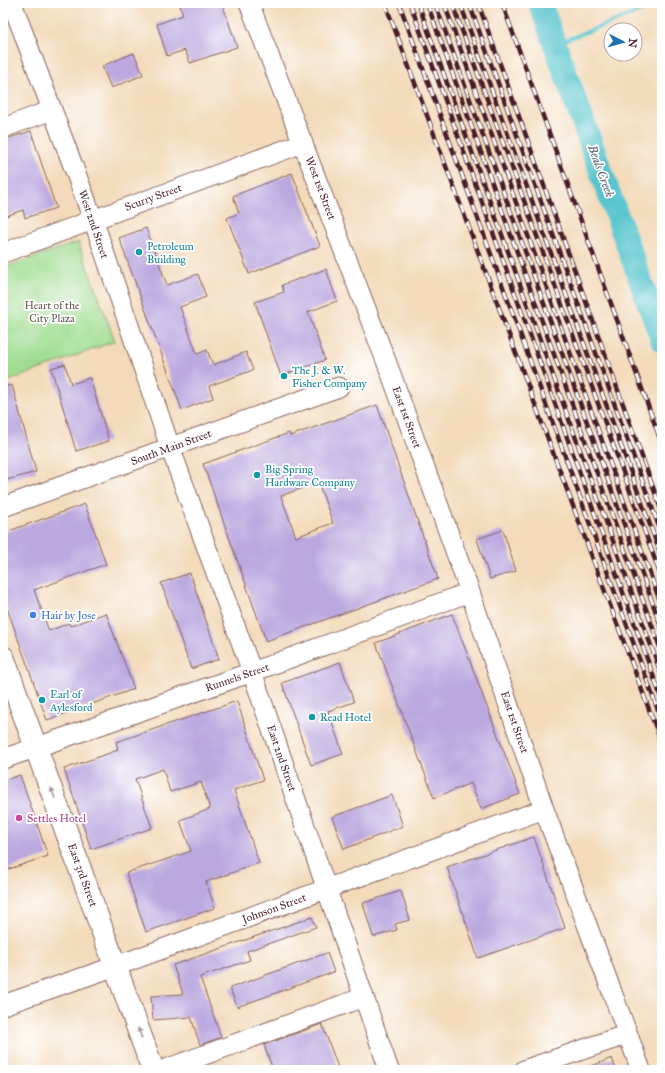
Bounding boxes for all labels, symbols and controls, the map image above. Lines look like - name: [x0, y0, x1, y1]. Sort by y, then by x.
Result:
- north arrow: [603, 22, 643, 62]
- text: N: [625, 38, 639, 49]
- water label: Beals Creek: [585, 142, 617, 200]
- street label: West 1st Street: [302, 155, 339, 222]
- street label: Scurry Street: [123, 181, 184, 214]
- street label: West 2nd Street: [76, 188, 111, 260]
- place label: Petroleum Building: [147, 240, 195, 266]
- marker: Petroleum Building: [134, 247, 144, 257]
- park label: Heart of the City Plaza: [24, 299, 80, 325]
- place label: The J. & W. Fisher Company: [292, 364, 368, 390]
- marker: The J. & W. Fisher Company: [279, 371, 289, 381]
- street label: East 1st Street: [389, 385, 424, 450]
- street label: South Main Street: [129, 427, 213, 468]
- place label: Big Spring Hardware Company: [265, 463, 356, 489]
- marker: Big Spring Hardware Company: [252, 470, 262, 480]
- place label: Hair by Jose: [41, 609, 96, 623]
- marker: Hair by Jose: [28, 610, 38, 620]
- street label: Runnels Street: [204, 660, 271, 694]
- place label: Earl of Aylesford: [49, 688, 93, 714]
- street label: East 1st Street: [498, 689, 531, 755]
- marker: Earl of Aylesford: [37, 695, 47, 705]
- place label: Read Hotel: [320, 711, 371, 724]
- marker: Read Hotel: [307, 712, 317, 722]
- street label: East 2nd Street: [264, 723, 299, 793]
- one-way arrow: [50, 786, 56, 798]
- place label: Settles Hotel: [27, 812, 86, 825]
- marker: Settles Hotel: [14, 813, 24, 823]
- street label: East 3rd Street: [65, 842, 100, 909]
- street label: Johnson Street: [239, 891, 308, 927]
- one-way arrow: [137, 1027, 143, 1039]

